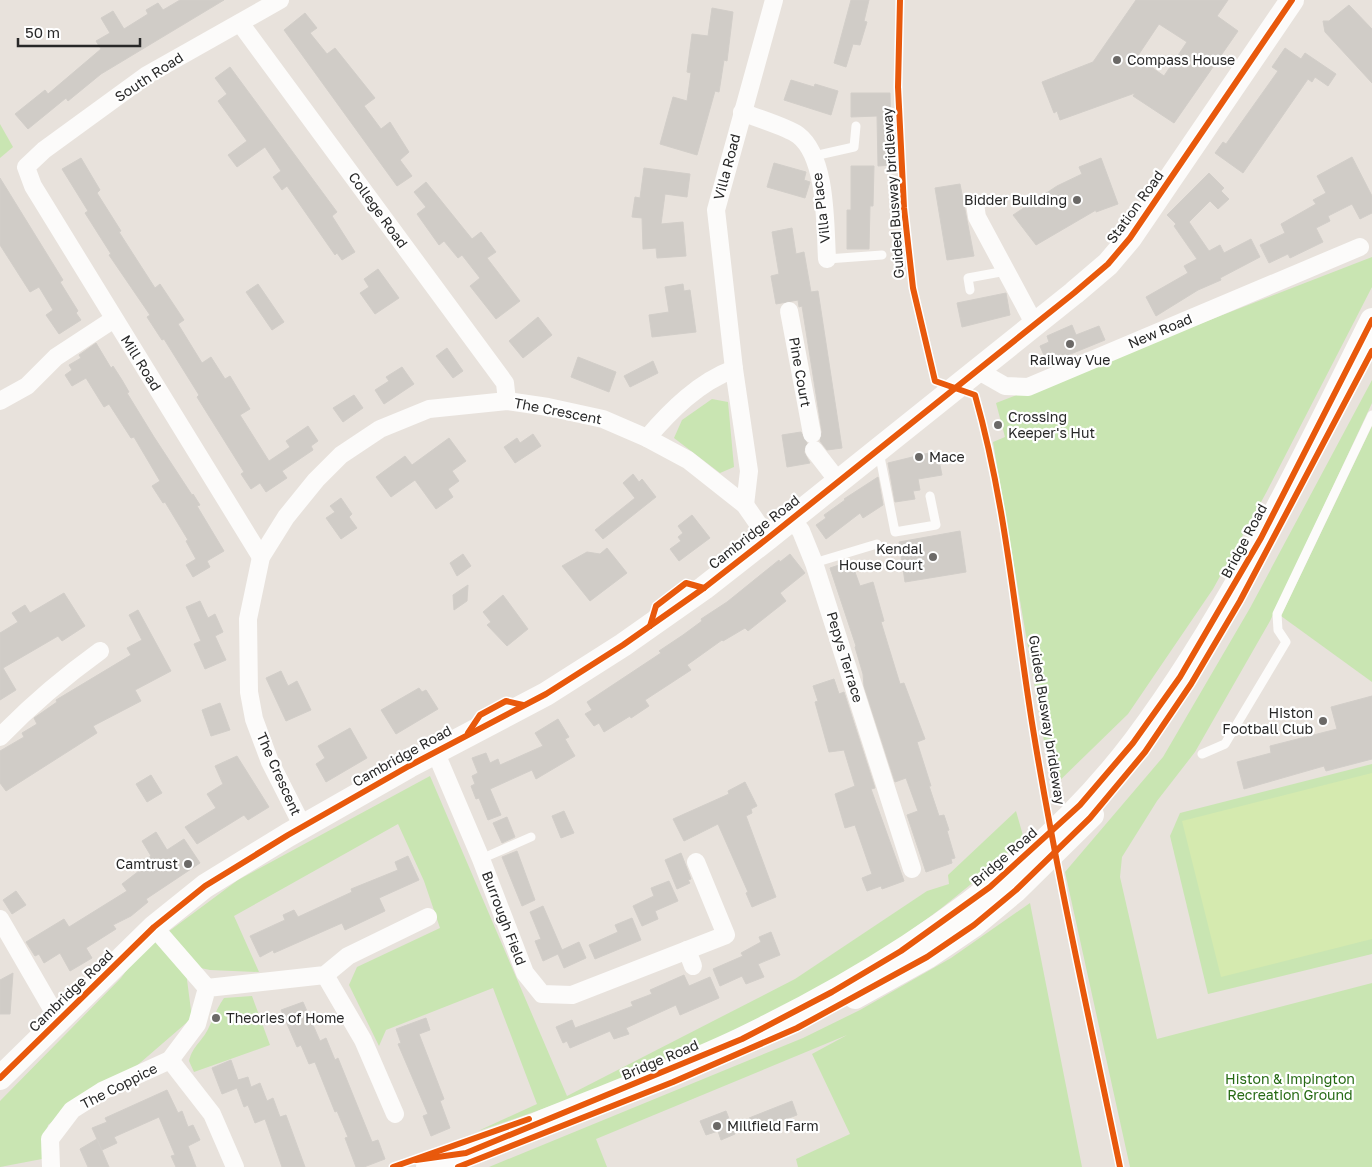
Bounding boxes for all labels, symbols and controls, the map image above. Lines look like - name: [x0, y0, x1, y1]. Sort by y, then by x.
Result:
- scale bar: [18, 15, 140, 47]
- text: 50 m: [25, 23, 60, 41]
- street label: South Road: [111, 48, 186, 105]
- place label: Compass House: [1127, 51, 1235, 68]
- marker: Compass House: [1111, 54, 1123, 66]
- street label: Guided Busway bridleway: [878, 107, 907, 279]
- street label: Villa Road: [710, 132, 744, 202]
- street label: Station Road: [1102, 167, 1167, 247]
- street label: College Road: [345, 169, 412, 251]
- street label: Villa Place: [808, 172, 833, 244]
- place label: Bidder Building: [964, 191, 1067, 208]
- marker: Bidder Building: [1071, 194, 1083, 206]
- street label: New Road: [1125, 309, 1194, 352]
- street label: Mill Road: [118, 332, 165, 394]
- street label: Pine Court: [786, 336, 815, 408]
- marker: Railway Vue: [1064, 338, 1076, 350]
- place label: Railway Vue: [1030, 351, 1110, 368]
- street label: The Crescent: [513, 394, 603, 427]
- place label: Crossing Keeper's Hut: [1008, 408, 1095, 441]
- marker: Crossing Keeper's Hut: [992, 419, 1004, 431]
- place label: Mace: [929, 448, 965, 465]
- marker: Mace: [913, 451, 925, 463]
- street label: Cambridge Road: [705, 491, 803, 572]
- street label: Bridge Road: [1217, 501, 1270, 581]
- place label: Kendal House Court: [839, 540, 923, 573]
- marker: Kendal House Court: [927, 551, 939, 563]
- street label: Pepys Terrace: [824, 609, 867, 704]
- street label: Guided Busway bridleway: [1026, 634, 1069, 806]
- place label: Histon Football Club: [1222, 704, 1313, 737]
- marker: Histon Football Club: [1317, 715, 1329, 727]
- street label: Cambridge Road: [349, 721, 454, 790]
- street label: The Crescent: [254, 730, 305, 818]
- street label: Bridge Road: [967, 823, 1040, 890]
- place label: Camtrust: [116, 855, 178, 872]
- marker: Camtrust: [182, 858, 194, 870]
- street label: Burrough Field: [479, 868, 530, 967]
- street label: Cambridge Road: [25, 946, 116, 1035]
- place label: Theories of Home: [226, 1009, 344, 1026]
- marker: Theories of Home: [210, 1012, 222, 1024]
- street label: Bridge Road: [619, 1036, 701, 1083]
- street label: The Coppice: [78, 1059, 160, 1112]
- park label: Histon & Impington Recreation Ground: [1225, 1070, 1355, 1103]
- place label: Millfield Farm: [727, 1117, 819, 1134]
- marker: Millfield Farm: [711, 1120, 723, 1132]

